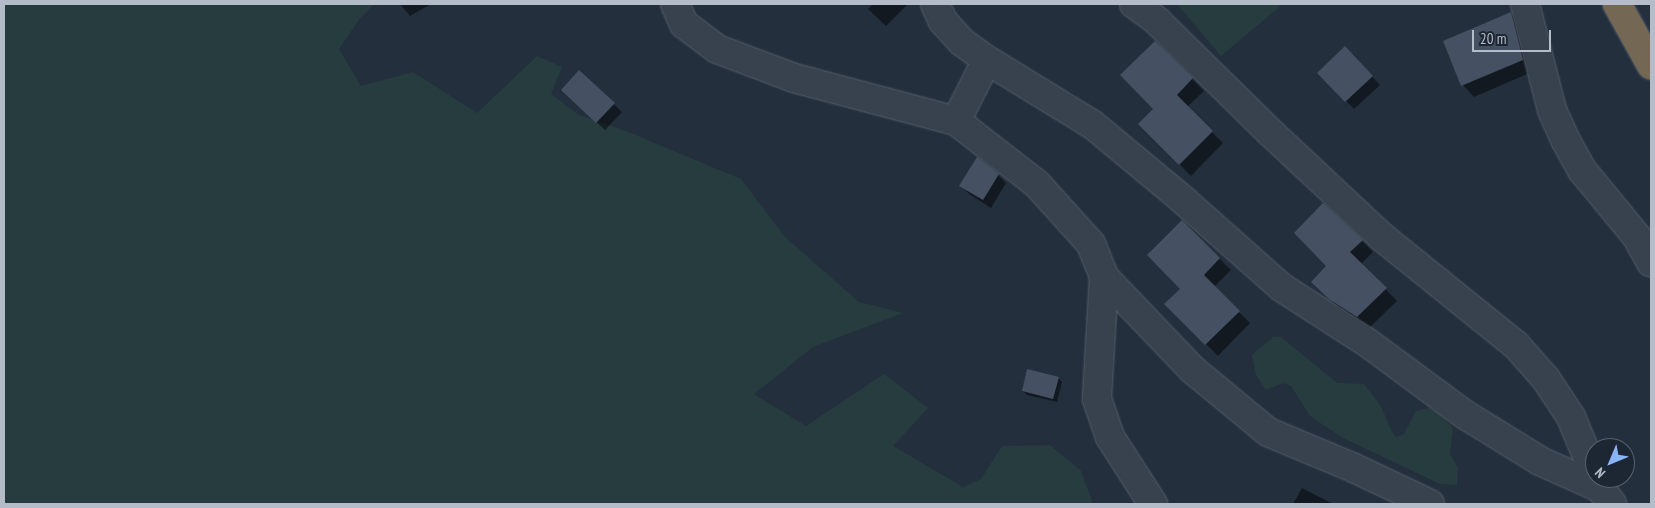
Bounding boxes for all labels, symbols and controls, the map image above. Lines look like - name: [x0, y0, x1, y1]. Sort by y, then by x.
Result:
- scale bar: [1475, 20, 1554, 52]
- text: 20 m: [1480, 29, 1506, 48]
- north arrow: [1585, 438, 1635, 488]
- text: N: [1591, 464, 1609, 482]

